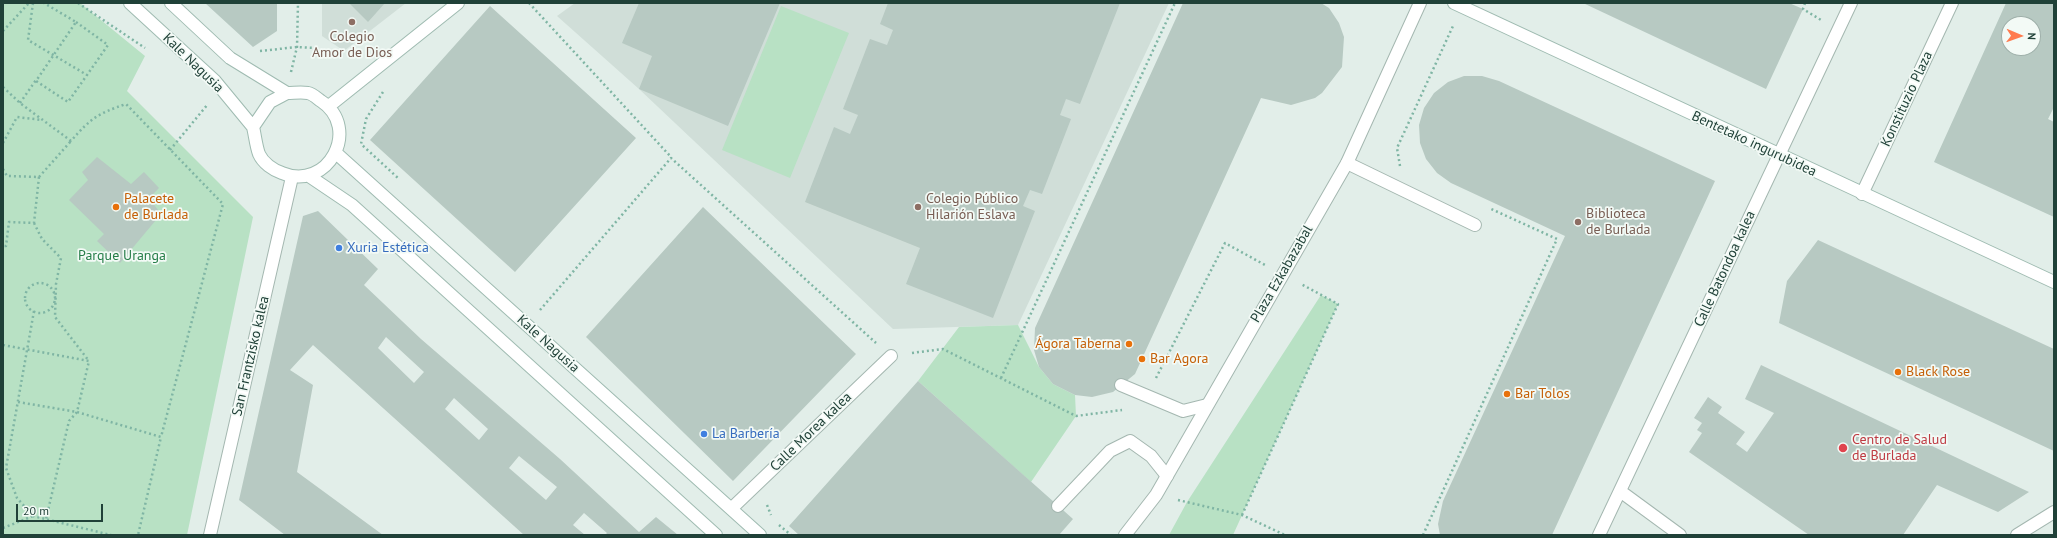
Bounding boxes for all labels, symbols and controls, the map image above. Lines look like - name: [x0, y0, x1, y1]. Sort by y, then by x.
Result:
- north arrow: [2001, 16, 2041, 56]
- marker: Colegio Amor de Dios: [347, 17, 357, 27]
- place label: Colegio Amor de Dios: [312, 29, 392, 62]
- street label: Kale Nagusia: [159, 30, 227, 96]
- text: N: [2025, 33, 2039, 40]
- street label: Konstituzio Plaza: [1878, 49, 1936, 149]
- street label: Bentetako ingurubidea: [1689, 108, 1819, 180]
- place label: Palacete de Burlada: [124, 191, 188, 224]
- place label: Colegio Público Hilarión Eslava: [926, 191, 1018, 224]
- marker: Palacete de Burlada: [111, 202, 121, 212]
- marker: Colegio Público Hilarión Eslava: [913, 202, 923, 212]
- place label: Biblioteca de Burlada: [1586, 206, 1650, 238]
- street label: Calle Batondoa kalea: [1691, 208, 1759, 330]
- marker: Biblioteca de Burlada: [1573, 217, 1583, 227]
- street label: Plaza Ezkabazabal: [1247, 222, 1317, 326]
- place label: Xuria Estética: [347, 240, 429, 256]
- marker: Xuria Estética: [334, 243, 344, 253]
- park label: Parque Uranga: [78, 248, 166, 264]
- street label: San Frantzisko kalea: [229, 294, 273, 418]
- street label: Kale Nagusia: [513, 312, 583, 376]
- place label: Ágora Taberna: [1035, 336, 1121, 352]
- marker: Ágora Taberna: [1124, 339, 1134, 349]
- place label: Bar Agora: [1150, 351, 1208, 367]
- marker: Bar Agora: [1137, 354, 1147, 364]
- place label: Black Rose: [1906, 364, 1970, 380]
- marker: Black Rose: [1893, 367, 1903, 377]
- place label: Bar Tolos: [1515, 386, 1570, 402]
- street label: Calle Morea kalea: [767, 389, 855, 475]
- marker: Bar Tolos: [1502, 389, 1512, 399]
- place label: La Barbería: [712, 426, 780, 442]
- marker: La Barbería: [699, 429, 709, 439]
- place label: Centro de Salud de Burlada: [1852, 432, 1947, 464]
- marker: Centro de Salud de Burlada: [1837, 442, 1849, 454]
- scale bar: [18, 496, 105, 522]
- text: 20 m: [23, 503, 49, 518]

